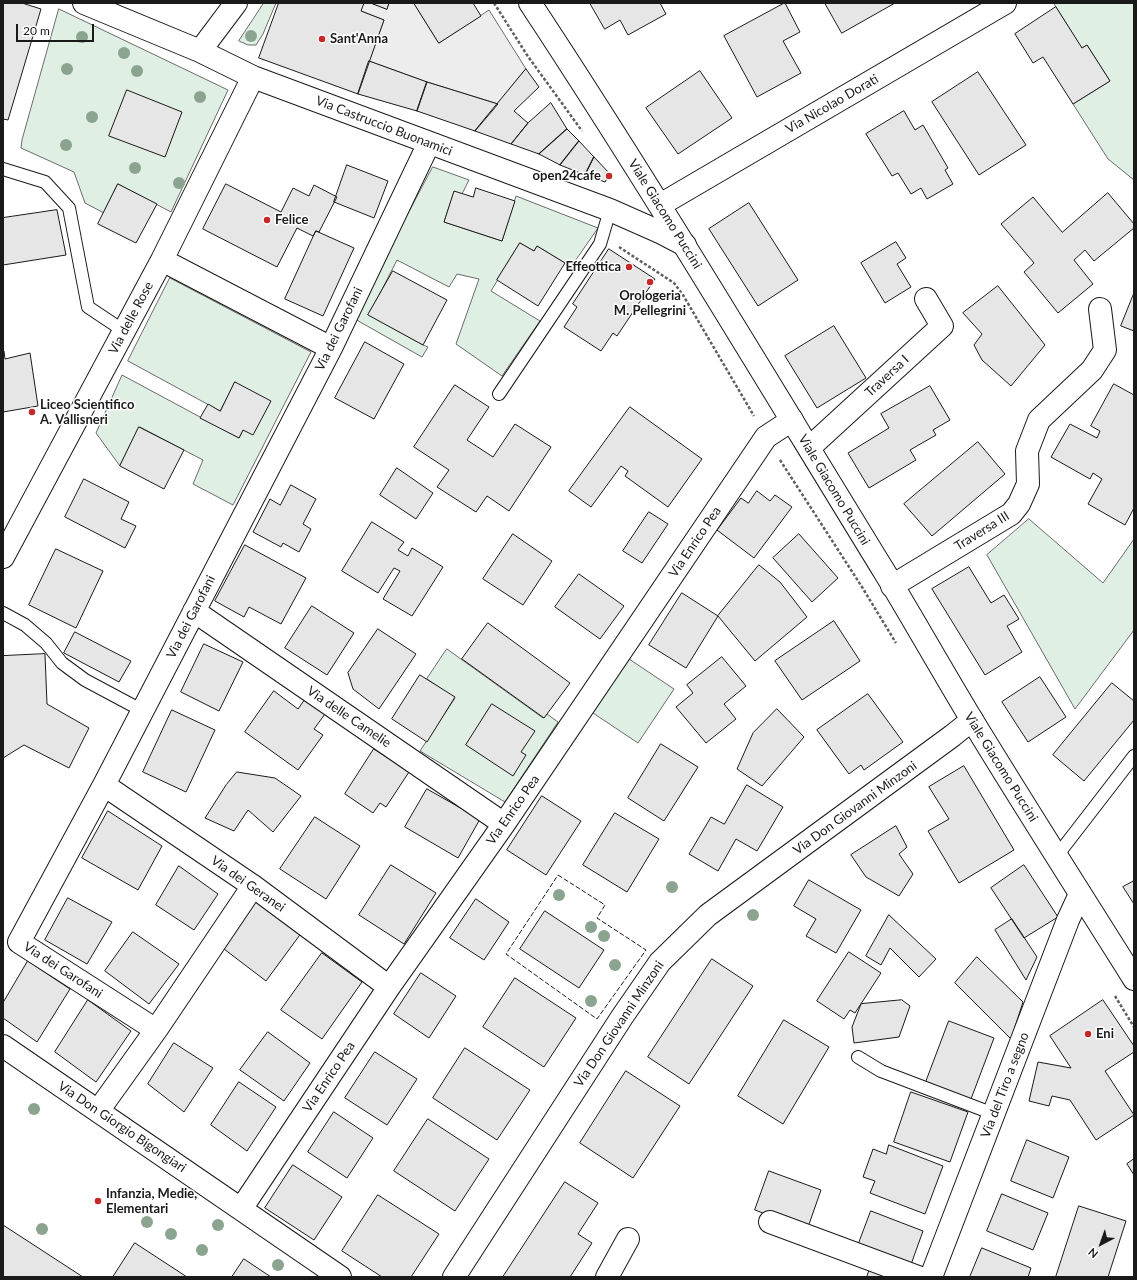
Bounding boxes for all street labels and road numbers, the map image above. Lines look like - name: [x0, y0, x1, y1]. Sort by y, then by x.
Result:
- street label: Via Nicolao Dorati: [783, 71, 881, 137]
- street label: Via Castruccio Buonamici: [314, 93, 454, 159]
- street label: Viale Giacomo Puccini: [625, 156, 705, 272]
- street label: Via delle Rose: [105, 279, 157, 357]
- street label: Via dei Garofani: [312, 285, 366, 373]
- street label: Traversa I: [862, 352, 912, 400]
- street label: Viale Giacomo Puccini: [795, 432, 873, 548]
- street label: Via Enrico Pea: [666, 504, 724, 580]
- street label: Traversa III: [952, 508, 1012, 554]
- street label: Via dei Garofani: [163, 573, 219, 661]
- street label: Via delle Camelie: [304, 683, 394, 751]
- street label: Viale Giacomo Puccini: [961, 709, 1041, 825]
- street label: Via Don Giovanni Minzoni: [790, 758, 920, 858]
- street label: Via Enrico Pea: [483, 772, 543, 848]
- street label: Via dei Geranei: [208, 853, 288, 915]
- street label: Via dei Garofani: [20, 939, 106, 1001]
- street label: Via Don Giovanni Minzoni: [571, 958, 667, 1090]
- street label: Via del Tiro a segno: [978, 1030, 1032, 1140]
- street label: Via Enrico Pea: [300, 1039, 358, 1115]
- street label: Via Don Giorgio Bigongiari: [55, 1078, 189, 1176]

